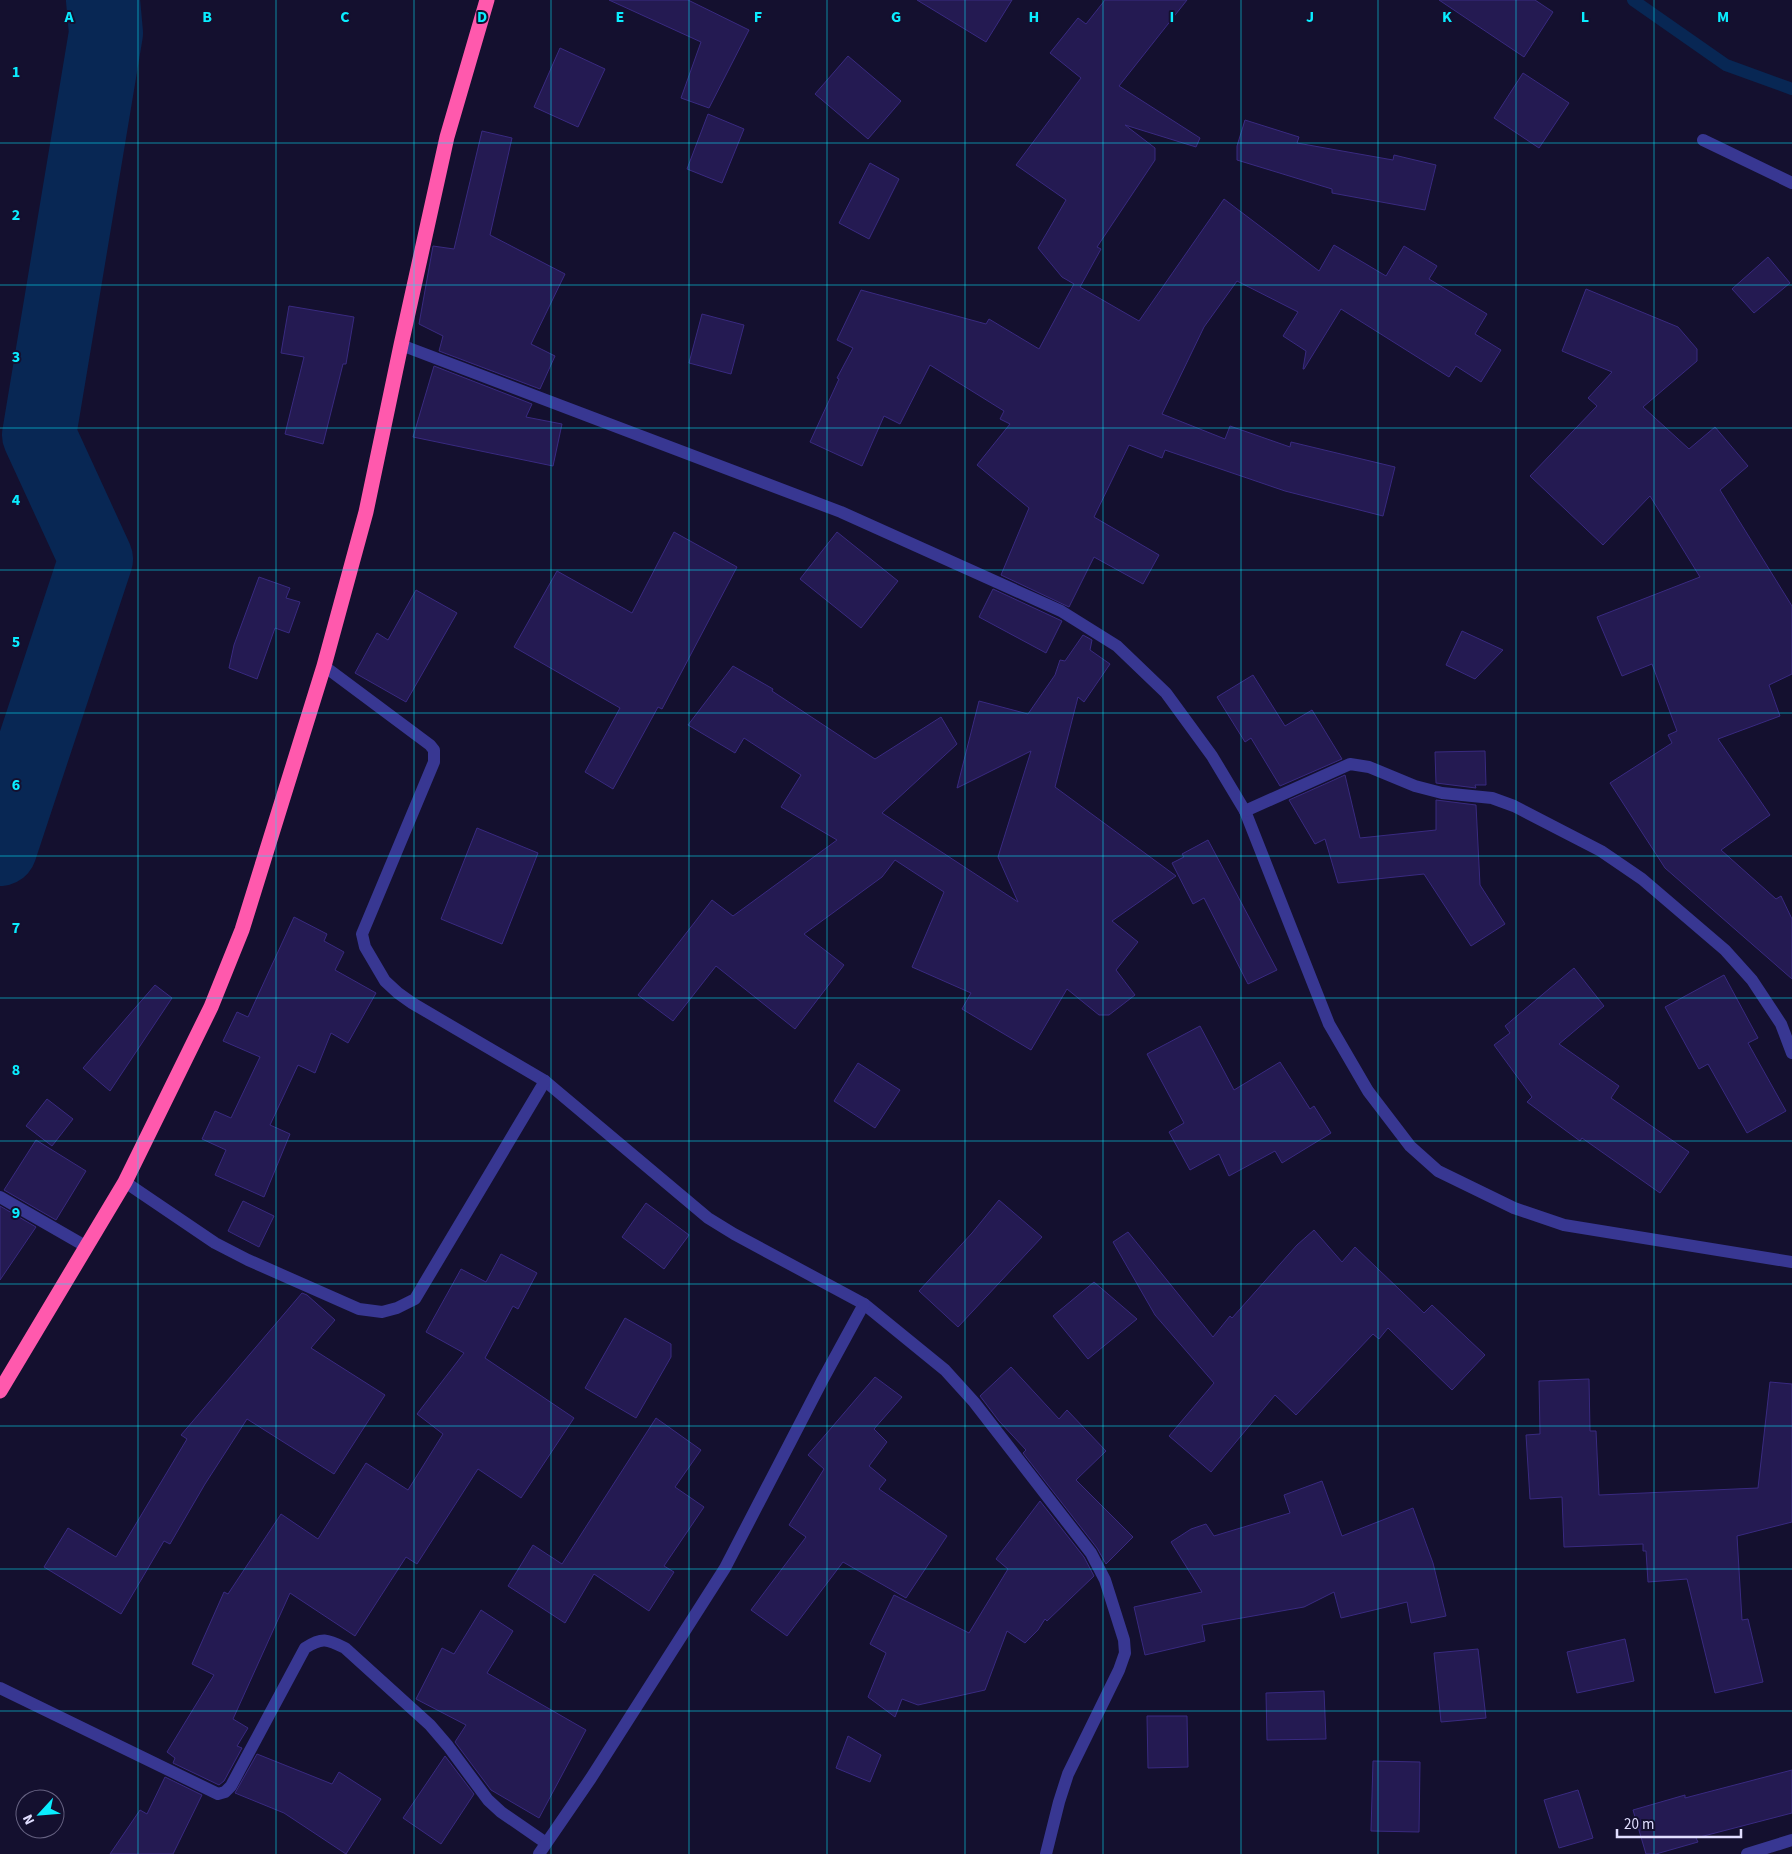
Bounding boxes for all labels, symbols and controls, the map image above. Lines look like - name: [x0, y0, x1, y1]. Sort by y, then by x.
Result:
- text: A: [63, 6, 74, 28]
- text: B: [202, 6, 212, 28]
- text: C: [340, 6, 350, 28]
- text: D: [477, 6, 487, 28]
- text: E: [616, 6, 624, 28]
- text: F: [754, 6, 762, 28]
- text: G: [891, 6, 901, 28]
- text: H: [1029, 6, 1039, 28]
- text: I: [1170, 6, 1174, 28]
- text: J: [1306, 6, 1314, 28]
- text: K: [1442, 6, 1452, 28]
- text: L: [1581, 6, 1589, 28]
- text: M: [1717, 6, 1729, 28]
- text: 1: [12, 61, 20, 83]
- text: 2: [12, 204, 20, 226]
- text: 3: [12, 346, 20, 368]
- text: 4: [12, 489, 21, 511]
- text: 5: [12, 631, 20, 653]
- text: 6: [12, 774, 20, 796]
- text: 7: [12, 917, 20, 939]
- text: 8: [12, 1059, 20, 1081]
- text: 9: [12, 1202, 20, 1224]
- north arrow: [15, 1789, 65, 1839]
- scale bar: [1617, 1806, 1741, 1838]
- text: N: [18, 1811, 40, 1828]
- text: 20 m: [1624, 1814, 1654, 1835]

